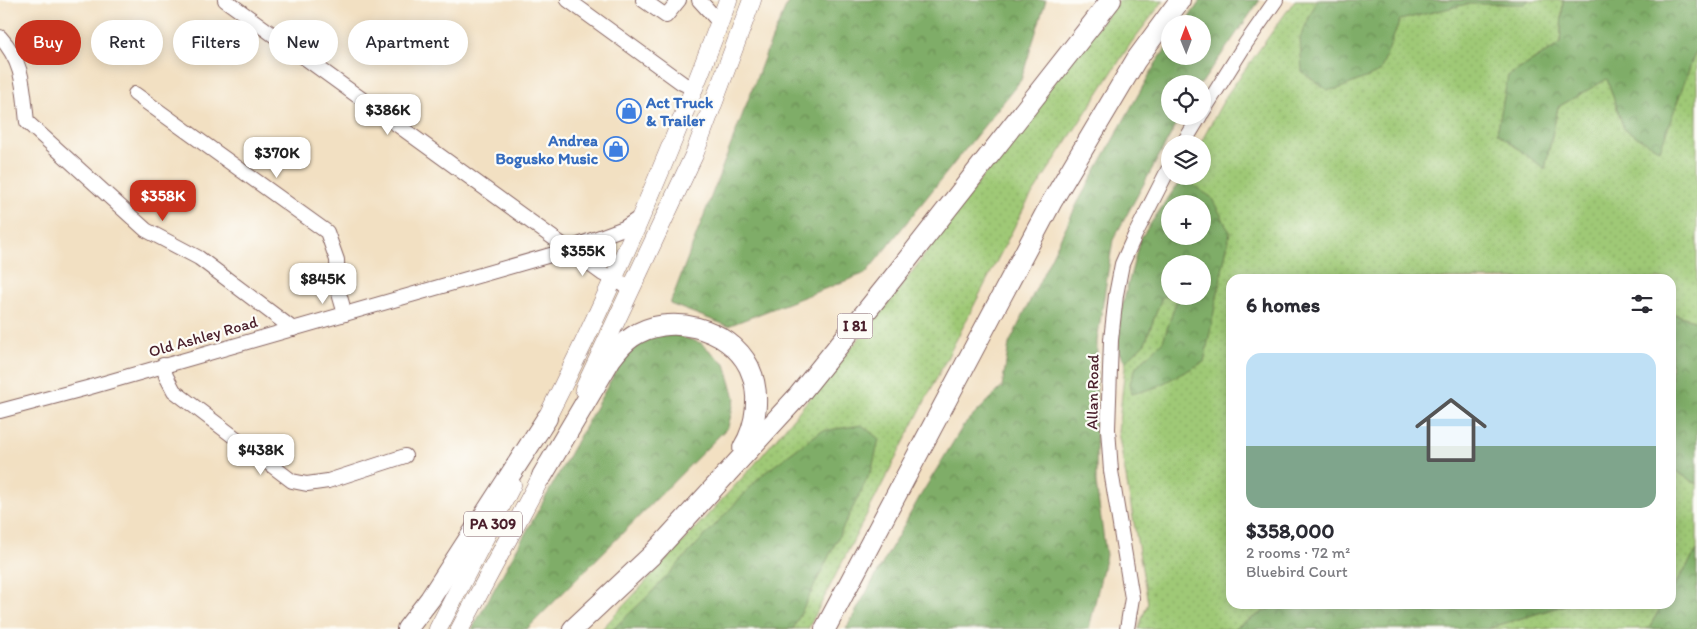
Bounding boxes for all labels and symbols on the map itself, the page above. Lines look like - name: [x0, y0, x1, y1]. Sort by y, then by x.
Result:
- north arrow: [1161, 15, 1211, 65]
- place label: Act Truck & Trailer: [645, 93, 714, 130]
- pin: $386K: [353, 94, 423, 136]
- shop icon: Act Truck & Trailer: [616, 98, 642, 124]
- place label: Andrea Bogusko Music: [495, 131, 599, 169]
- pin: $370K: [242, 136, 312, 179]
- shop icon: Andrea Bogusko Music: [603, 136, 629, 162]
- pin: $358K: [128, 180, 198, 222]
- pin: $355K: [548, 234, 618, 277]
- pin: $845K: [288, 262, 358, 305]
- street label: Old Ashley Road: [146, 312, 260, 361]
- road number: I 81: [838, 314, 872, 338]
- street label: Allan Road: [1082, 354, 1103, 430]
- pin: $438K: [226, 434, 296, 476]
- road number: PA 309: [464, 512, 522, 536]

